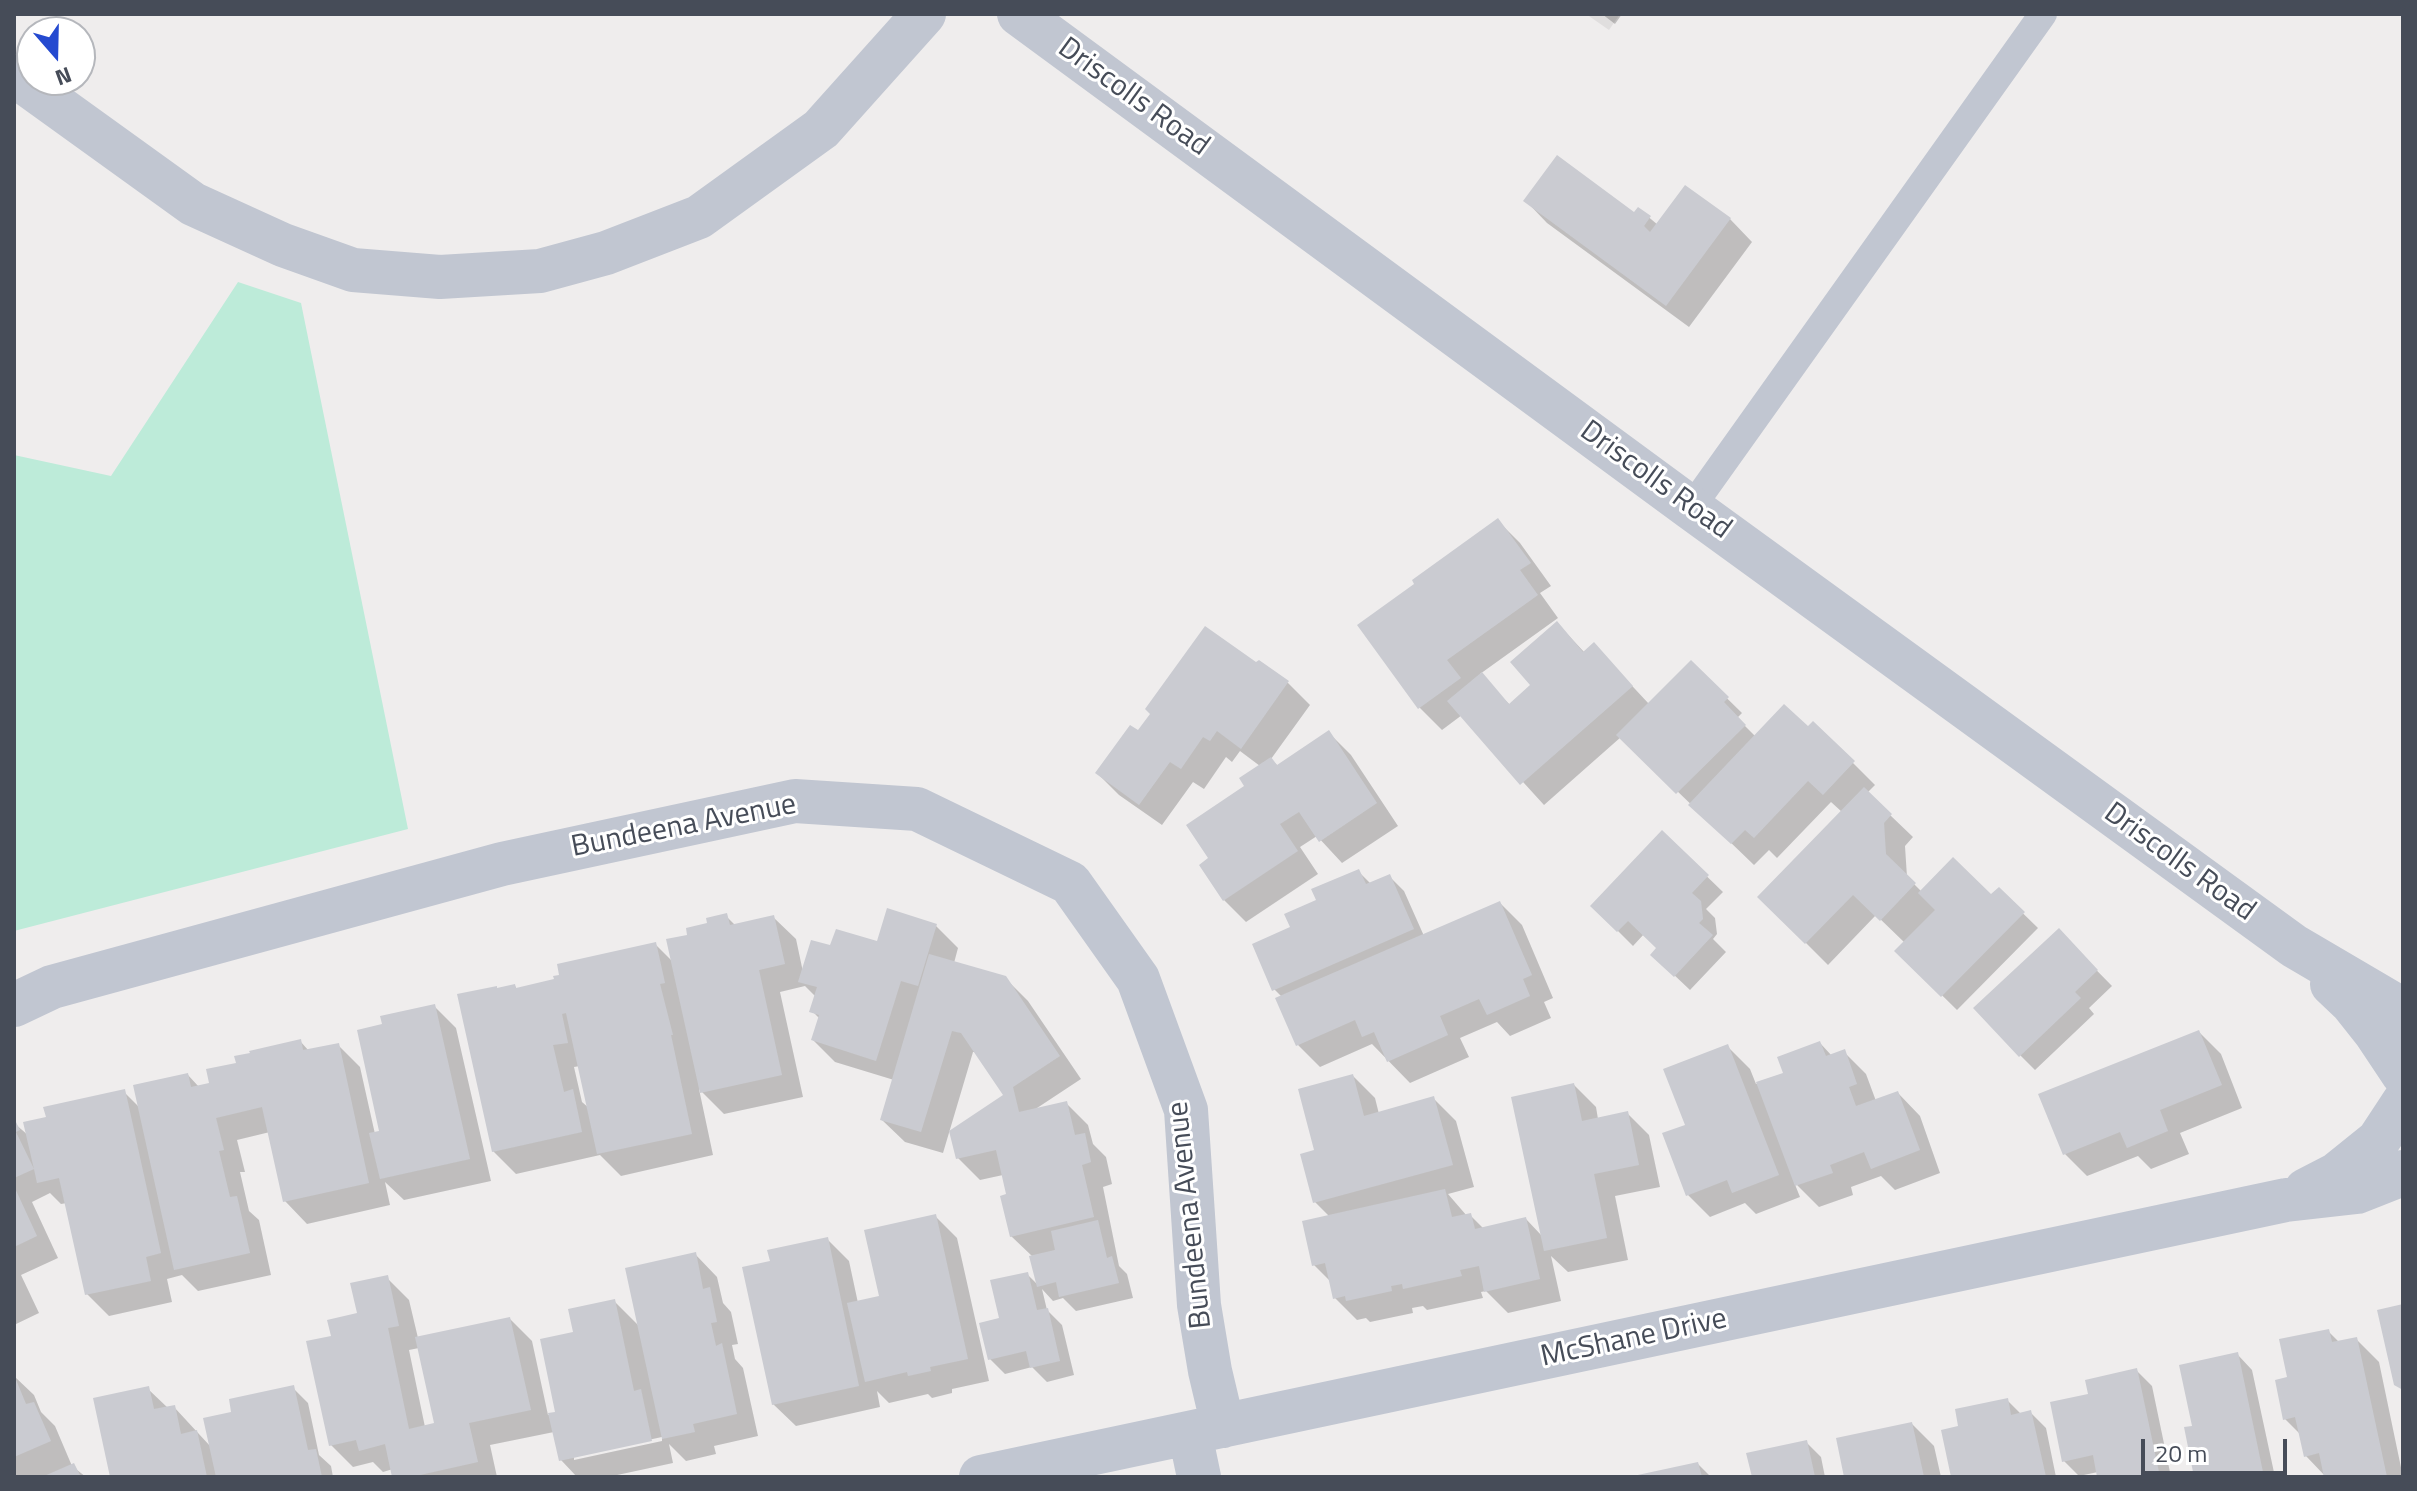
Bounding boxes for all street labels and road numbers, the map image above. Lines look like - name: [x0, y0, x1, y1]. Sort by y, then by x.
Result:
- street label: Driscolls Road: [1050, 31, 1216, 165]
- street label: Driscolls Road: [1572, 414, 1738, 548]
- street label: Bundeena Avenue: [569, 788, 799, 866]
- street label: Driscolls Road: [2096, 796, 2262, 930]
- street label: Bundeena Avenue: [1161, 1100, 1221, 1330]
- street label: McShane Drive: [1538, 1302, 1730, 1376]

